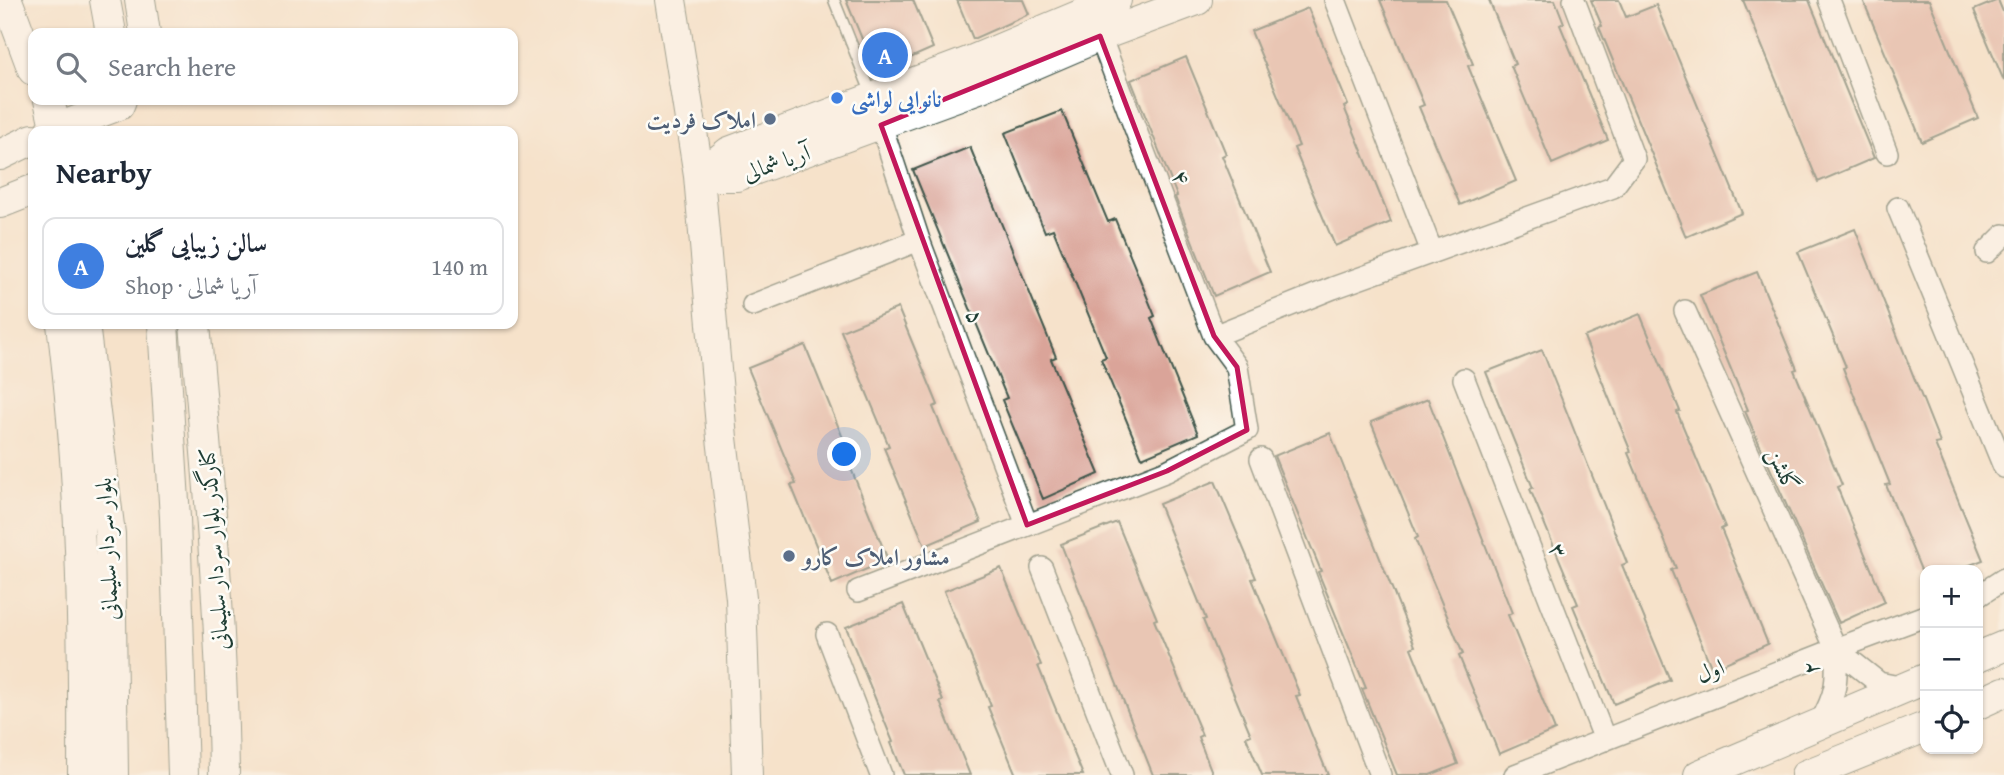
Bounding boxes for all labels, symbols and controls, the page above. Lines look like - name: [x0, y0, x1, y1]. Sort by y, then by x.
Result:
- search box: [28, 28, 518, 105]
- pin: A: [862, 29, 908, 81]
- text: Search here: [108, 47, 236, 86]
- icon: search: [52, 48, 90, 86]
- place label: نانوایی لواشی: [851, 82, 942, 116]
- marker: نانوایی لواشی: [829, 90, 845, 106]
- place label: املاک فردیت: [647, 103, 756, 136]
- marker: املاک فردیت: [762, 111, 778, 127]
- street label: آریا شمالی: [738, 134, 817, 189]
- text: Nearby: [56, 150, 152, 194]
- street label: ۴: [1164, 165, 1200, 189]
- text: سالن زیبایی گلین: [125, 223, 267, 262]
- text: A: [74, 250, 88, 283]
- text: 140 m: [431, 250, 488, 283]
- text: Shop · آریا شمالی: [125, 269, 257, 302]
- street label: ۵: [958, 304, 994, 328]
- your location: [827, 437, 861, 471]
- street label: گلشن: [1760, 442, 1808, 496]
- street label: کنارگذر بلوار سردار سلیمانی: [189, 447, 237, 651]
- street label: بلوار سردار سلیمانی: [86, 477, 126, 621]
- street label: ۳: [1541, 538, 1577, 562]
- place label: مشاور املاک کارو: [800, 540, 950, 573]
- marker: مشاور املاک کارو: [781, 548, 797, 564]
- map controls: [1920, 565, 1983, 754]
- button: +: [1920, 565, 1983, 628]
- button: −: [1920, 628, 1983, 691]
- street label: اول: [1691, 649, 1729, 691]
- street label: ۲: [1794, 661, 1827, 675]
- button: locate: [1920, 691, 1983, 754]

